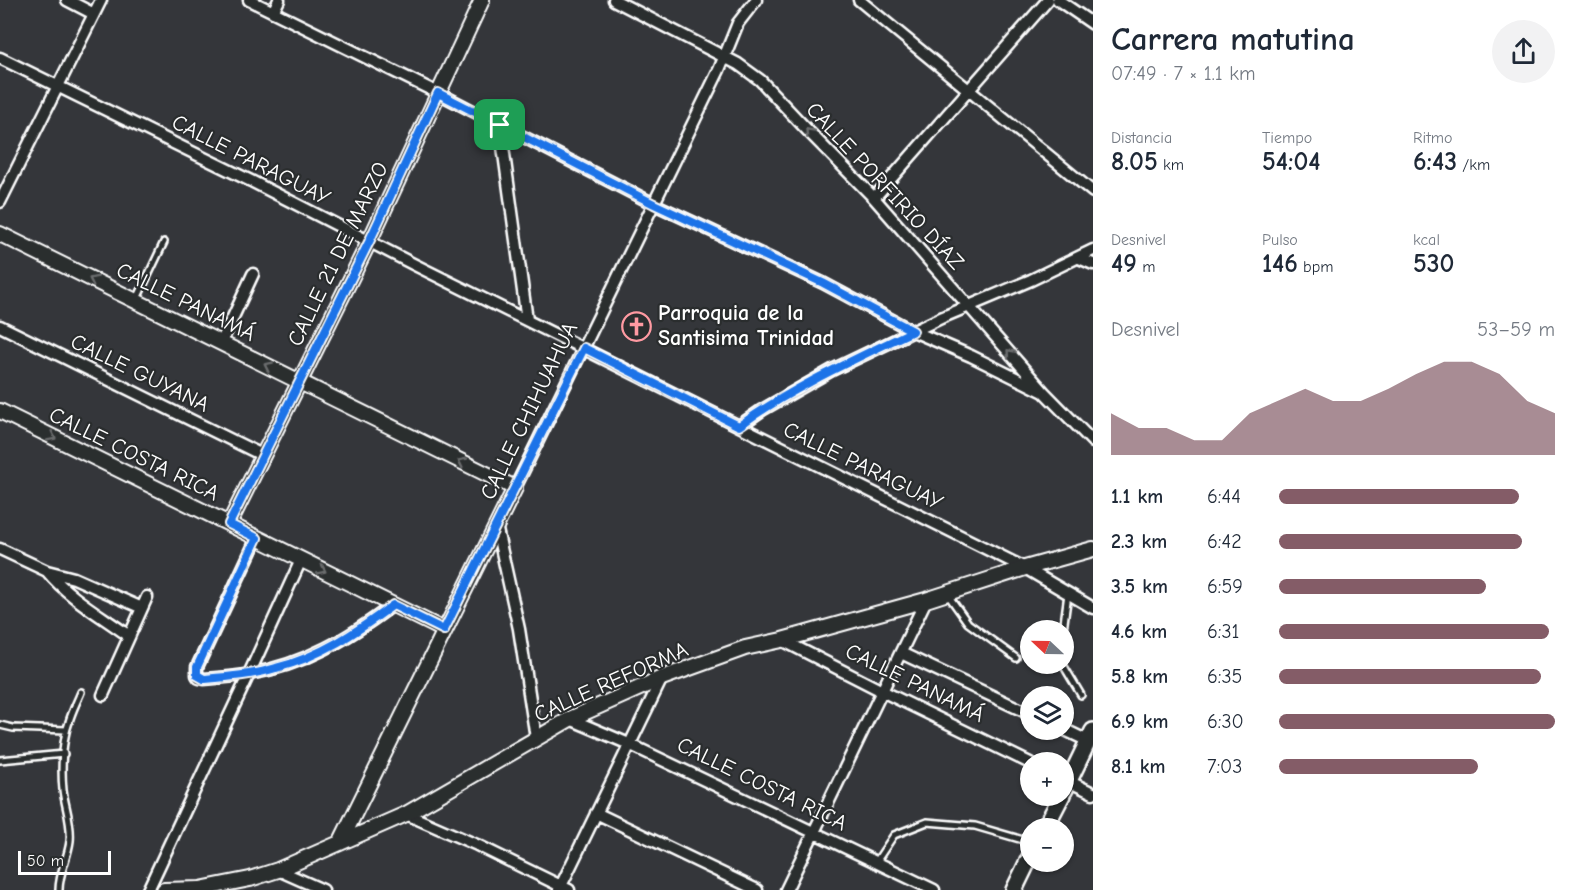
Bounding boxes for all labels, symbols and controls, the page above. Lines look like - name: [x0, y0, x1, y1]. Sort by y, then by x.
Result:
- text: Carrera matutina: [1111, 20, 1355, 58]
- button: share: [1492, 20, 1555, 83]
- text: 07:49 · 7 × 1.1 km: [1111, 62, 1256, 85]
- street label: CALLE PORFIRIO DÍAZ: [801, 97, 970, 275]
- pin: [474, 99, 525, 150]
- icon: arrive: [483, 108, 516, 141]
- street label: CALLE PARAGUAY: [168, 109, 334, 211]
- one-way arrow: [805, 128, 816, 139]
- text: Distancia: [1111, 129, 1172, 147]
- text: Tiempo: [1262, 129, 1312, 147]
- text: Ritmo: [1413, 129, 1452, 147]
- text: 8.05: [1111, 147, 1158, 177]
- text: 54:04: [1262, 147, 1320, 177]
- text: 6:43: [1413, 147, 1457, 177]
- text: km: [1158, 156, 1184, 174]
- text: /km: [1457, 156, 1490, 174]
- street label: CALLE 21 DE MARZO: [282, 158, 394, 350]
- text: Desnivel: [1111, 231, 1166, 249]
- text: Pulso: [1262, 231, 1298, 249]
- text: kcal: [1413, 231, 1440, 249]
- text: 49: [1111, 249, 1137, 279]
- text: 146: [1262, 249, 1298, 279]
- text: 530: [1413, 249, 1455, 279]
- street label: CALLE PANAMÁ: [112, 257, 260, 347]
- text: m: [1137, 258, 1155, 276]
- text: bpm: [1298, 258, 1333, 276]
- one-way arrow: [89, 276, 100, 287]
- place label: Parroquia de la Santisima Trinidad: [658, 300, 834, 351]
- church icon: Parroquia de la Santisima Trinidad: [621, 310, 653, 342]
- street label: CALLE CHIHUAHUA: [475, 318, 583, 504]
- text: Desnivel: [1111, 318, 1180, 341]
- text: 53–59 m: [1477, 318, 1555, 341]
- street label: CALLE GUYANA: [66, 328, 214, 418]
- one-way arrow: [1007, 349, 1018, 360]
- one-way arrow: [264, 362, 275, 374]
- street label: CALLE COSTA RICA: [45, 402, 223, 507]
- street label: CALLE PARAGUAY: [779, 416, 947, 516]
- one-way arrow: [46, 430, 57, 442]
- one-way arrow: [458, 457, 469, 469]
- text: 1.1 km: [1111, 485, 1163, 508]
- text: 6:44: [1207, 485, 1241, 508]
- text: 2.3 km: [1111, 530, 1167, 553]
- text: 6:42: [1207, 530, 1242, 553]
- one-way arrow: [315, 563, 326, 574]
- text: 3.5 km: [1111, 575, 1168, 598]
- text: 6:59: [1207, 575, 1243, 598]
- north arrow: [1020, 620, 1074, 674]
- map controls: [1020, 620, 1074, 872]
- text: 4.6 km: [1111, 620, 1167, 643]
- text: 6:31: [1207, 620, 1240, 643]
- street label: CALLE REFORMA: [530, 636, 692, 728]
- street label: CALLE PANAMÁ: [841, 638, 989, 728]
- text: 5.8 km: [1111, 665, 1168, 688]
- text: 6:35: [1207, 665, 1242, 688]
- button: layers: [1020, 686, 1074, 740]
- text: 6.9 km: [1111, 710, 1168, 733]
- text: 6:30: [1207, 710, 1244, 733]
- street label: CALLE COSTA RICA: [673, 732, 851, 837]
- button: +: [1020, 752, 1074, 806]
- text: 8.1 km: [1111, 755, 1166, 778]
- text: 7:03: [1207, 755, 1242, 778]
- button: −: [1020, 818, 1074, 872]
- scale bar: [18, 848, 111, 876]
- text: 50 m: [27, 852, 64, 870]

